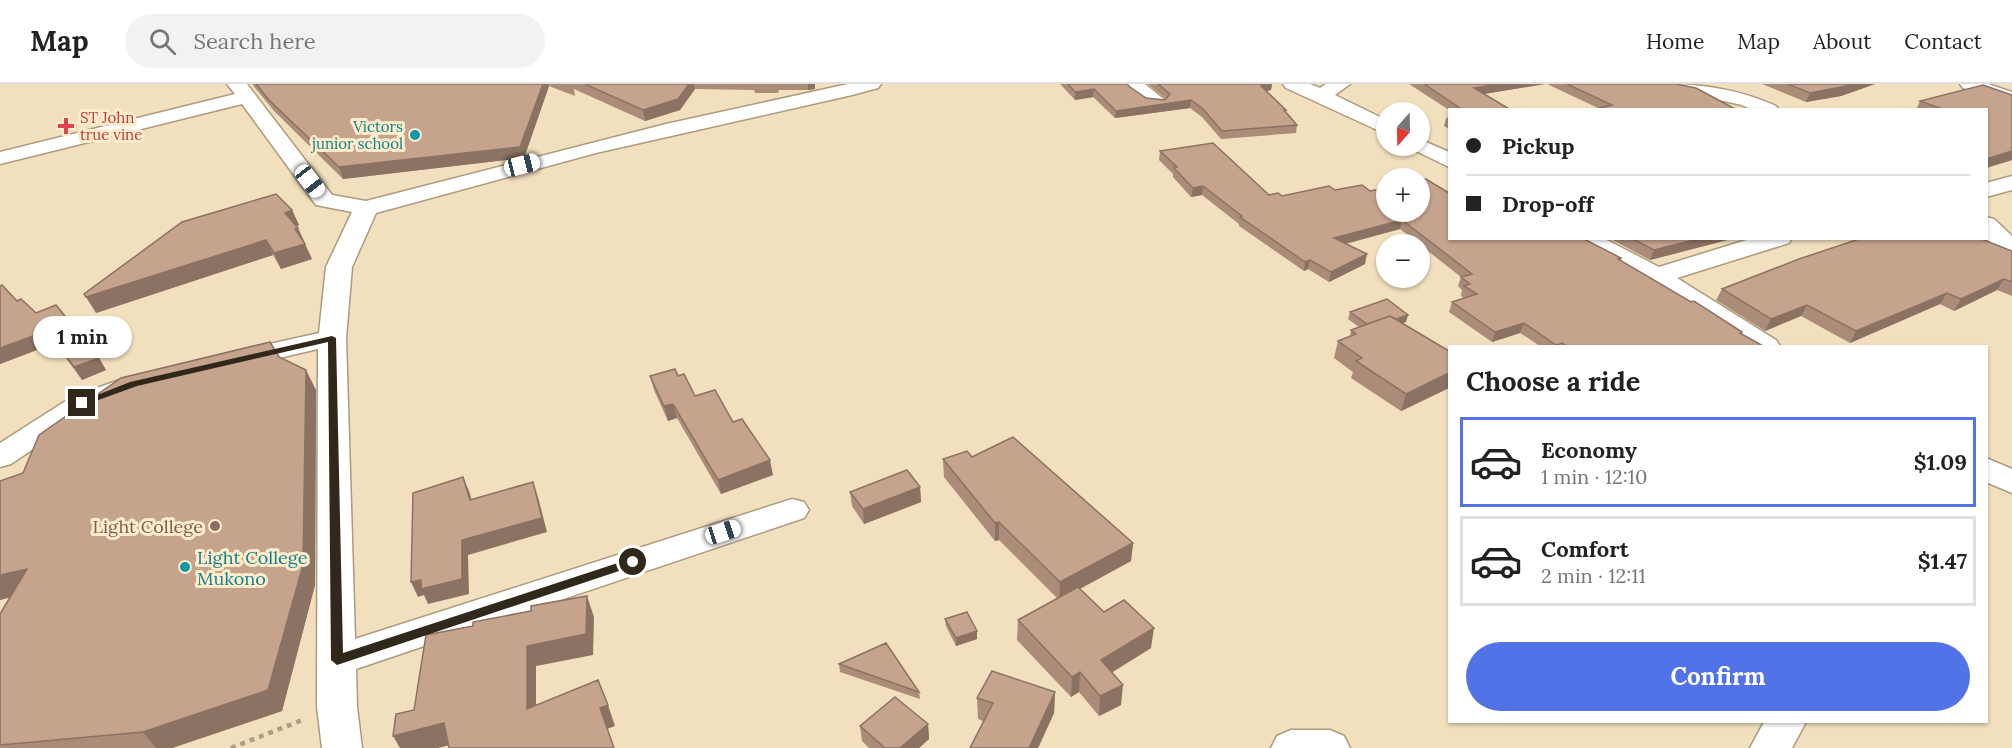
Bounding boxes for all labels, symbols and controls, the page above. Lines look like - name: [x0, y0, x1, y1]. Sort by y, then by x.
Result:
- search box: [125, 14, 545, 68]
- text: Map: [30, 23, 89, 59]
- icon: search: [146, 25, 179, 58]
- text: Search here: [194, 27, 316, 55]
- text: Home: [1646, 28, 1704, 55]
- text: Map: [1737, 28, 1780, 55]
- text: About: [1813, 28, 1871, 55]
- text: Contact: [1904, 28, 1982, 55]
- north arrow: [1376, 102, 1430, 156]
- map controls: [1376, 102, 1430, 288]
- place label: ST John true vine: [80, 108, 142, 144]
- marker: ST John true vine: [57, 117, 75, 135]
- place label: Victors junior school: [310, 117, 403, 153]
- marker: Victors junior school: [408, 128, 422, 142]
- text: Pickup: [1502, 132, 1575, 160]
- car: [502, 152, 542, 178]
- car: [292, 161, 328, 201]
- button: +: [1376, 168, 1430, 222]
- text: Drop-off: [1502, 190, 1594, 218]
- button: −: [1376, 234, 1430, 288]
- callout: 1 min: [32, 316, 132, 358]
- text: 1 min: [57, 324, 108, 349]
- text: Choose a ride: [1466, 364, 1640, 398]
- route end: [68, 389, 95, 416]
- icon: car: [1469, 435, 1523, 489]
- text: Economy: [1541, 436, 1637, 464]
- text: $1.09: [1914, 448, 1967, 476]
- text: 1 min · 12:10: [1541, 464, 1647, 489]
- place label: Light College: [93, 515, 203, 538]
- car: [703, 518, 743, 546]
- marker: Light College: [208, 519, 222, 533]
- icon: car: [1469, 534, 1523, 588]
- text: Comfort: [1541, 535, 1629, 563]
- place label: Light College Mukono: [197, 546, 308, 590]
- text: $1.47: [1918, 547, 1967, 575]
- route start: [619, 548, 646, 575]
- marker: Light College Mukono: [178, 560, 192, 574]
- text: 2 min · 12:11: [1541, 563, 1646, 588]
- button: Confirm: [1466, 642, 1970, 711]

